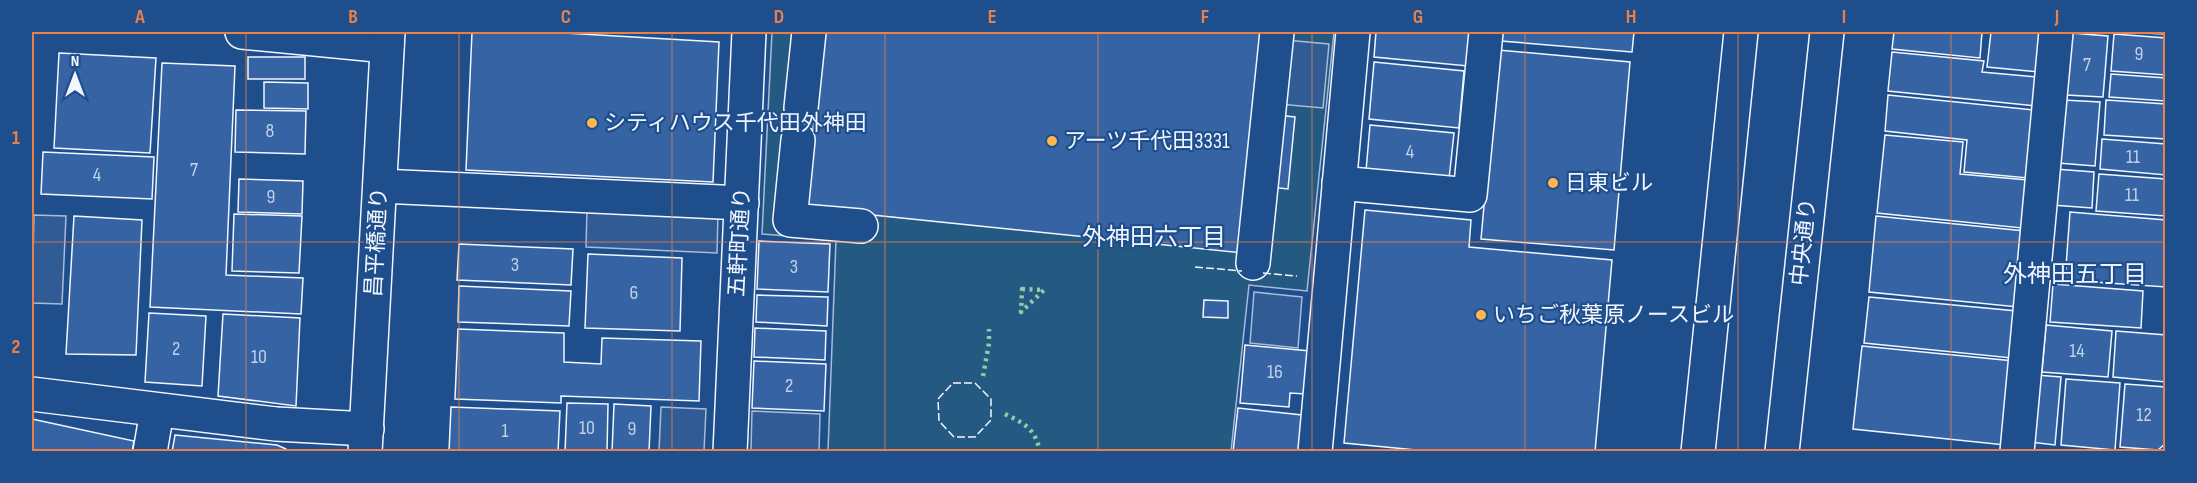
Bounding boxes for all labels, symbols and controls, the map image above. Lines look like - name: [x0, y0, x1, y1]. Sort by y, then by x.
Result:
- text: A: [134, 5, 145, 29]
- text: B: [348, 5, 358, 29]
- text: C: [561, 5, 571, 29]
- text: D: [774, 5, 784, 29]
- text: E: [988, 5, 996, 29]
- text: F: [1201, 5, 1209, 29]
- text: G: [1413, 5, 1423, 29]
- text: H: [1626, 5, 1636, 29]
- text: I: [1842, 5, 1846, 29]
- text: J: [2054, 5, 2059, 29]
- house number: 9: [2135, 42, 2143, 66]
- north arrow: [45, 45, 105, 105]
- text: N: [71, 52, 79, 71]
- house number: 7: [2083, 53, 2091, 77]
- place label: シティハウス千代田外神田: [604, 110, 867, 137]
- marker: シティハウス千代田外神田: [585, 116, 599, 130]
- house number: 8: [266, 119, 274, 143]
- text: 1: [12, 126, 20, 150]
- place label: アーツ千代田3331: [1064, 128, 1230, 155]
- marker: アーツ千代田3331: [1045, 134, 1059, 148]
- house number: 4: [1406, 140, 1414, 164]
- house number: 11: [2126, 145, 2140, 169]
- house number: 7: [190, 158, 198, 182]
- house number: 4: [93, 163, 101, 187]
- place label: 日東ビル: [1565, 170, 1653, 197]
- marker: 日東ビル: [1546, 176, 1560, 190]
- house number: 11: [2125, 183, 2139, 207]
- house number: 9: [267, 185, 275, 209]
- street label: 昌平橋通り: [361, 186, 393, 298]
- street label: 五軒町通り: [724, 186, 756, 298]
- street label: 中央通り: [1786, 197, 1822, 287]
- district label: 外神田六丁目: [1082, 223, 1226, 252]
- house number: 3: [511, 253, 519, 277]
- house number: 3: [790, 255, 798, 279]
- district label: 外神田五丁目: [2003, 260, 2147, 289]
- house number: 6: [630, 281, 638, 305]
- place label: いちご秋葉原ノースビル: [1493, 302, 1734, 329]
- marker: いちご秋葉原ノースビル: [1474, 308, 1488, 322]
- text: 2: [12, 335, 20, 359]
- house number: 2: [172, 337, 180, 361]
- house number: 14: [2069, 339, 2085, 363]
- house number: 10: [251, 345, 267, 369]
- house number: 16: [1267, 360, 1283, 384]
- house number: 2: [785, 374, 793, 398]
- house number: 12: [2136, 403, 2152, 427]
- house number: 10: [579, 416, 595, 440]
- house number: 9: [628, 417, 636, 441]
- house number: 1: [502, 419, 509, 443]

